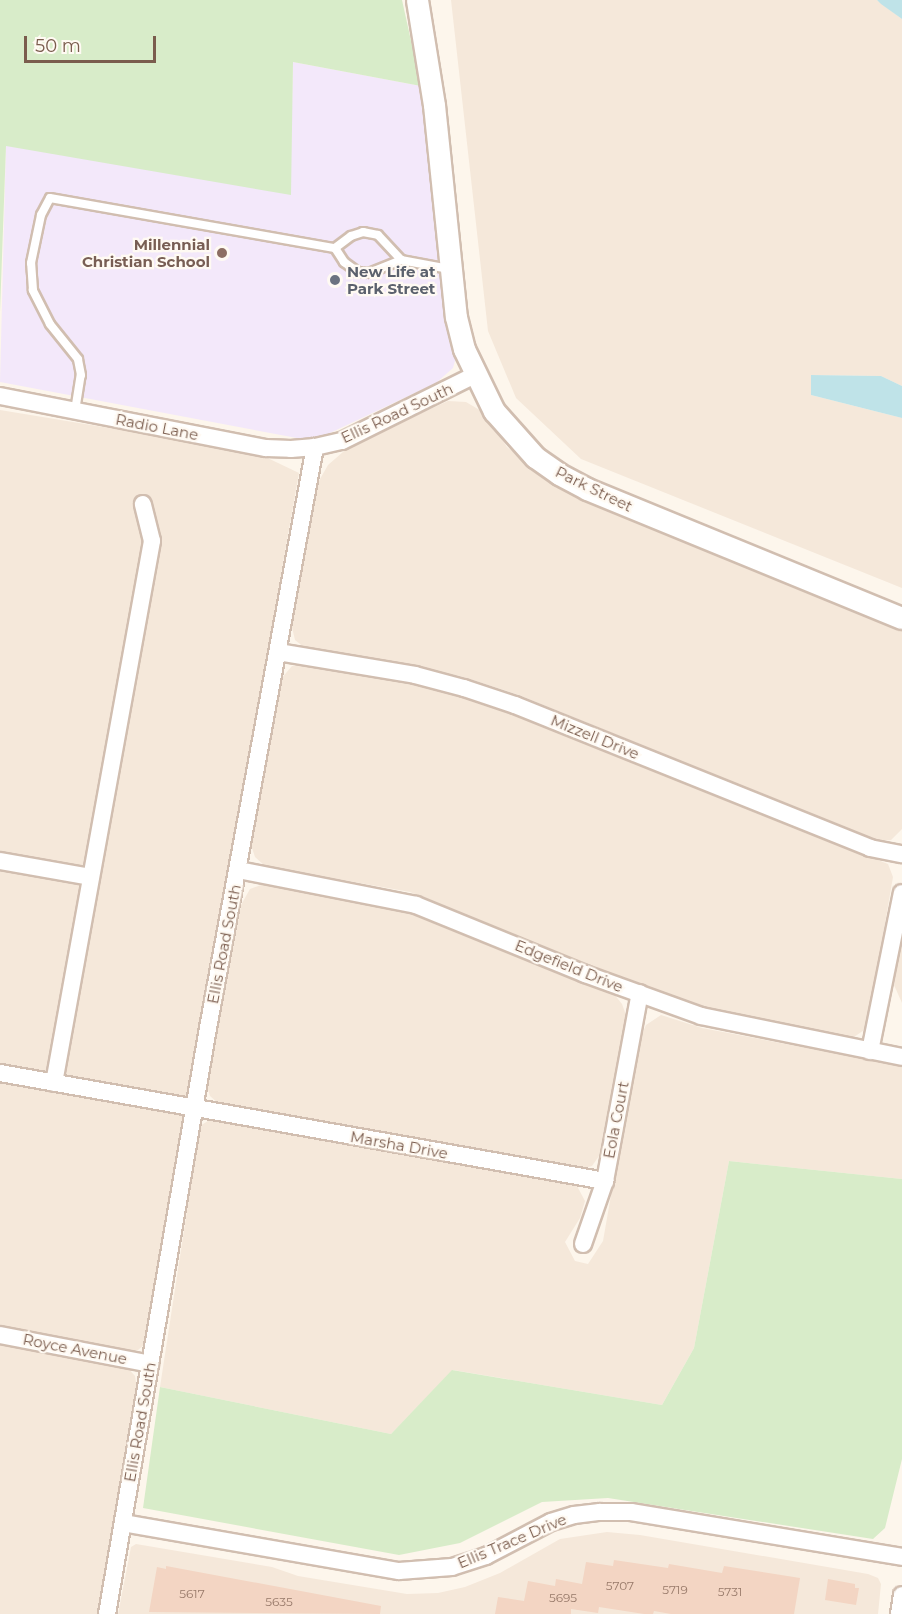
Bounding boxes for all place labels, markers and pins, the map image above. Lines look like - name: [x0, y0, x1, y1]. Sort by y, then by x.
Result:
- place label: Millennial Christian School: [82, 235, 210, 270]
- marker: Millennial Christian School: [215, 246, 229, 260]
- place label: New Life at Park Street: [347, 262, 436, 297]
- marker: New Life at Park Street: [328, 273, 342, 287]

